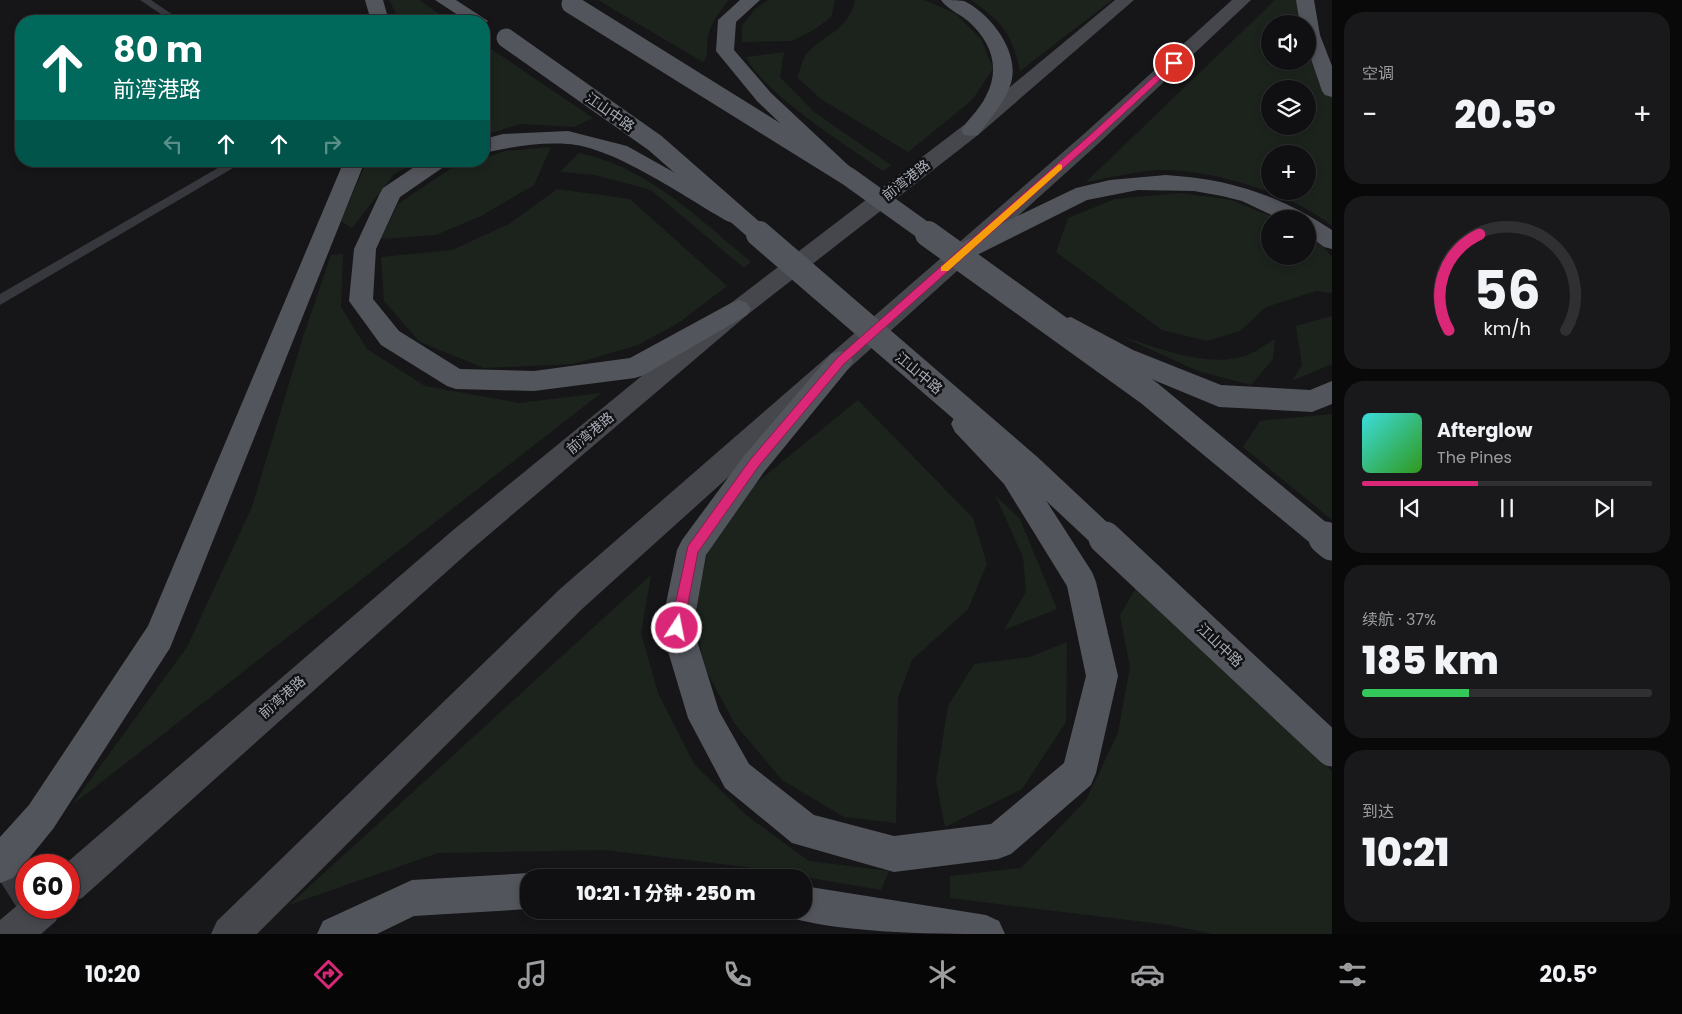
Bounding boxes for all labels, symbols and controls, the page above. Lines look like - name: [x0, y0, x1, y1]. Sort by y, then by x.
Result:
- map controls: [1261, 15, 1316, 265]
- button: sound: [1261, 15, 1316, 70]
- text: 80 m: [113, 25, 203, 74]
- icon: ahead: [30, 35, 95, 100]
- pin: [1153, 42, 1195, 84]
- icon: arrive: [1160, 49, 1188, 77]
- text: 空调: [1362, 62, 1394, 85]
- text: 前湾港路: [113, 74, 201, 105]
- button: layers: [1261, 80, 1316, 135]
- street label: 江山中路: [581, 88, 639, 136]
- text: 20.5°: [1455, 88, 1556, 141]
- text: −: [1362, 95, 1377, 134]
- text: +: [1633, 95, 1652, 134]
- icon: left: [159, 130, 187, 158]
- icon: ahead: [212, 130, 240, 158]
- icon: ahead: [265, 130, 293, 158]
- icon: right: [318, 130, 346, 158]
- button: +: [1261, 145, 1316, 200]
- street label: 前湾港路: [878, 155, 934, 205]
- button: −: [1261, 210, 1316, 265]
- text: 56: [1474, 254, 1540, 327]
- text: km/h: [1483, 316, 1531, 341]
- street label: 江山中路: [891, 347, 947, 399]
- street label: 前湾港路: [562, 407, 618, 459]
- text: Afterglow: [1437, 417, 1532, 444]
- text: The Pines: [1437, 446, 1512, 469]
- icon: previous: [1396, 494, 1424, 522]
- icon: pause: [1493, 494, 1521, 522]
- icon: next: [1590, 494, 1618, 522]
- position arrow: [650, 601, 702, 653]
- text: 续航 · 37%: [1362, 608, 1436, 631]
- street label: 江山中路: [1193, 619, 1247, 671]
- text: 185 km: [1362, 634, 1499, 687]
- street label: 前湾港路: [254, 671, 310, 723]
- text: 到达: [1362, 800, 1394, 823]
- text: 10:21: [1362, 826, 1449, 879]
- speed limit sign: 60: [15, 854, 80, 919]
- text: 10:21 · 1 分钟 · 250 m: [576, 880, 756, 907]
- icon: directions: [311, 957, 346, 992]
- icon: music: [515, 957, 550, 992]
- icon: phone: [720, 957, 755, 992]
- icon: climate: [925, 957, 960, 992]
- icon: car: [1130, 957, 1165, 992]
- icon: filters: [1335, 957, 1370, 992]
- text: 10:20: [85, 959, 141, 990]
- text: 20.5°: [1539, 959, 1597, 990]

